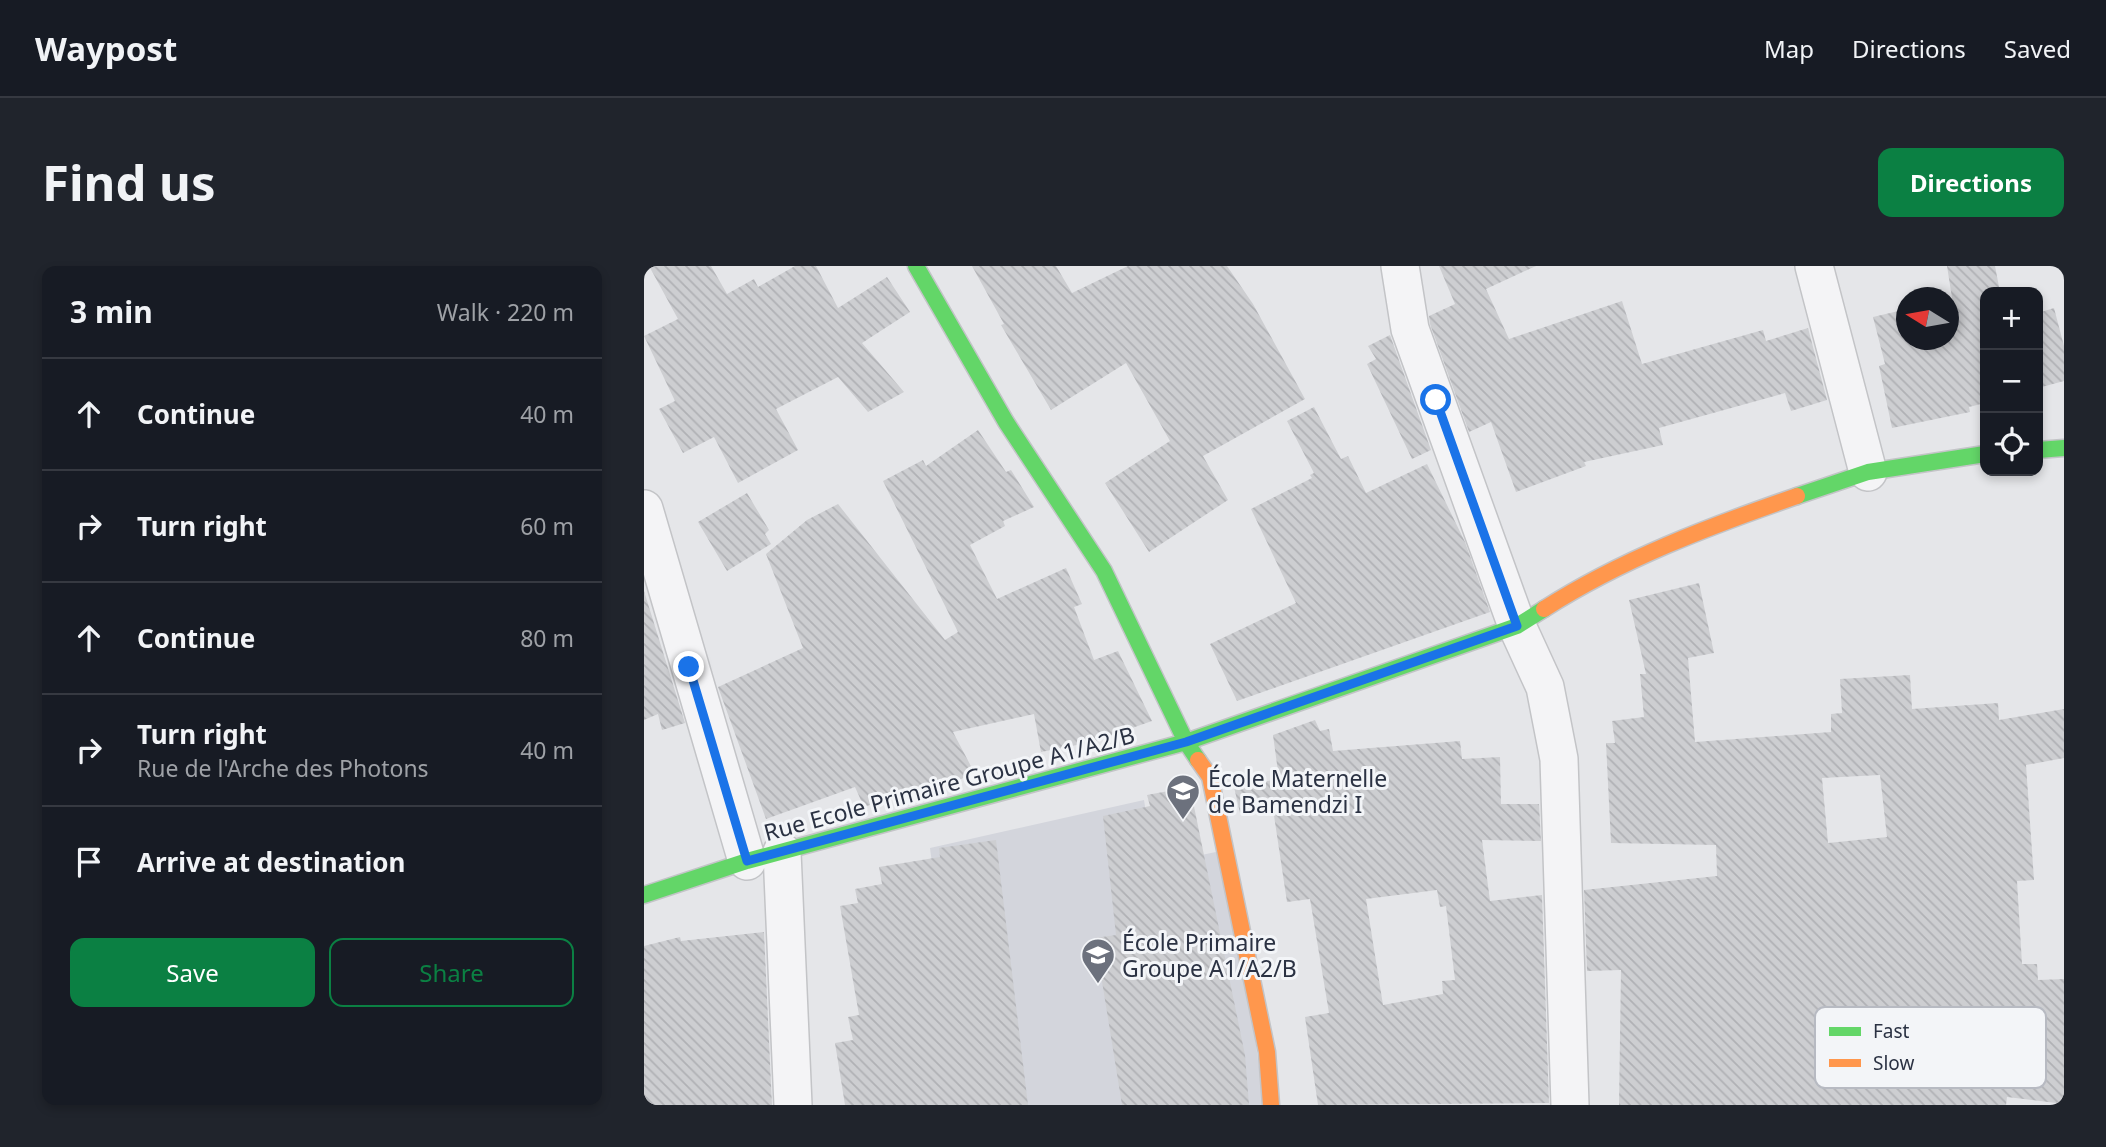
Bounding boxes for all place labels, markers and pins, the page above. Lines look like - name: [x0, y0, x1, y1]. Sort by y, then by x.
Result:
- place label: École Maternelle de Bamendzi I: [1208, 762, 1387, 820]
- school or university icon: École Maternelle de Bamendzi I: [1164, 772, 1202, 821]
- place label: École Primaire Groupe A1/A2/B: [1122, 926, 1297, 984]
- school or university icon: École Primaire Groupe A1/A2/B: [1079, 936, 1117, 985]

